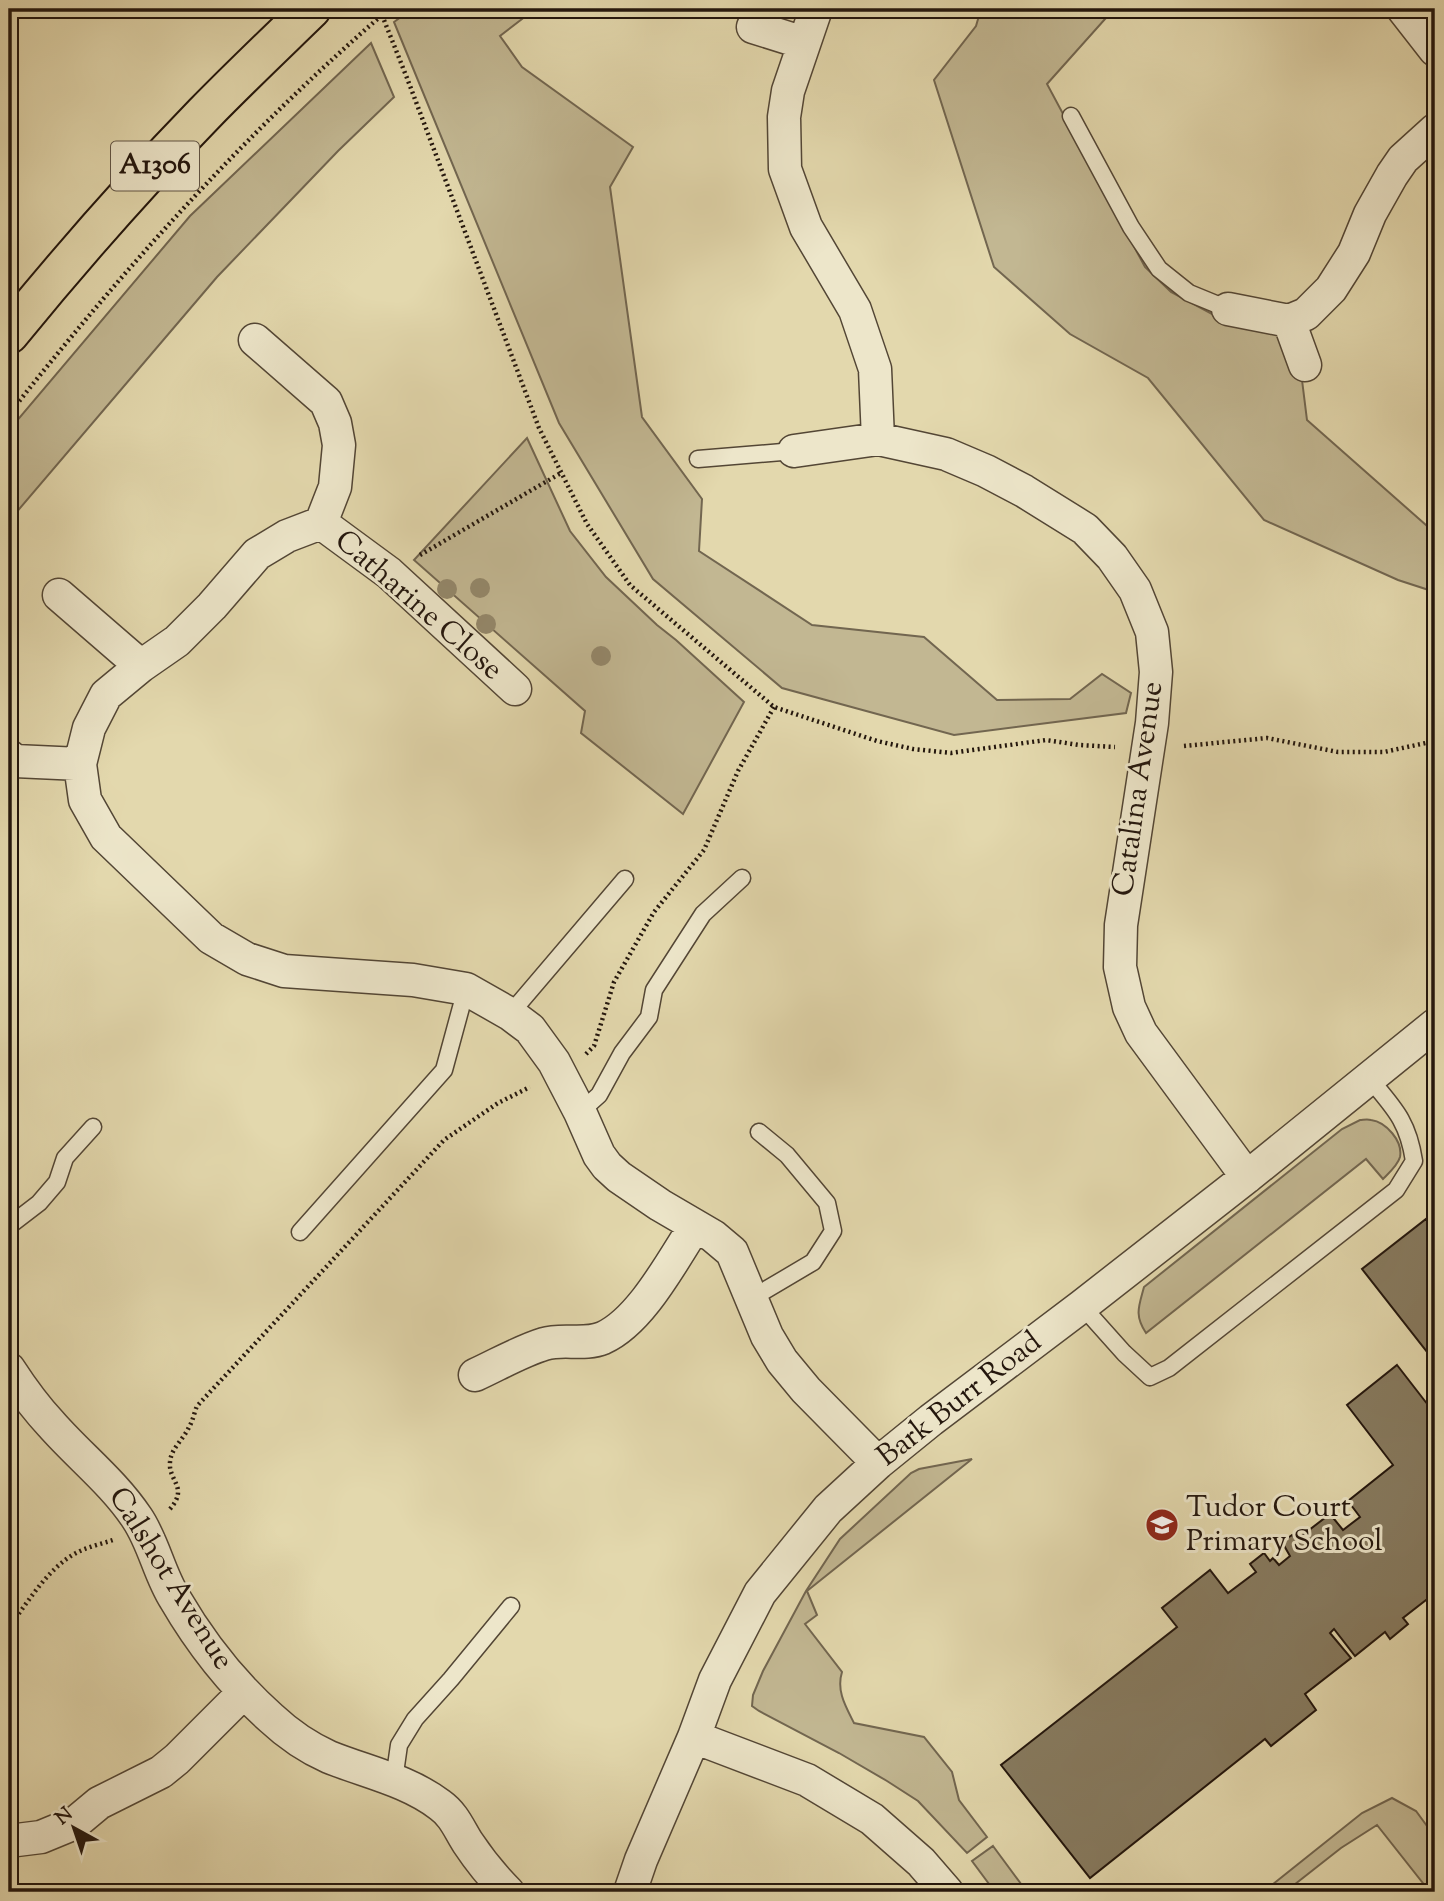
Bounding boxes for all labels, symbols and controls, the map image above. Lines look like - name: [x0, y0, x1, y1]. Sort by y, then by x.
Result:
- road number: A1306: [111, 142, 199, 190]
- street label: Catharine Close: [324, 521, 512, 691]
- street label: Catalina Avenue: [1103, 679, 1175, 899]
- street label: Bark Burr Road: [868, 1322, 1052, 1478]
- street label: Calshot Avenue: [97, 1479, 243, 1679]
- place label: Tudor Court Primary School: [1186, 1487, 1383, 1564]
- school or university icon: Tudor Court Primary School: [1143, 1506, 1181, 1544]
- north arrow: [38, 1792, 108, 1862]
- text: N: [50, 1802, 79, 1832]

